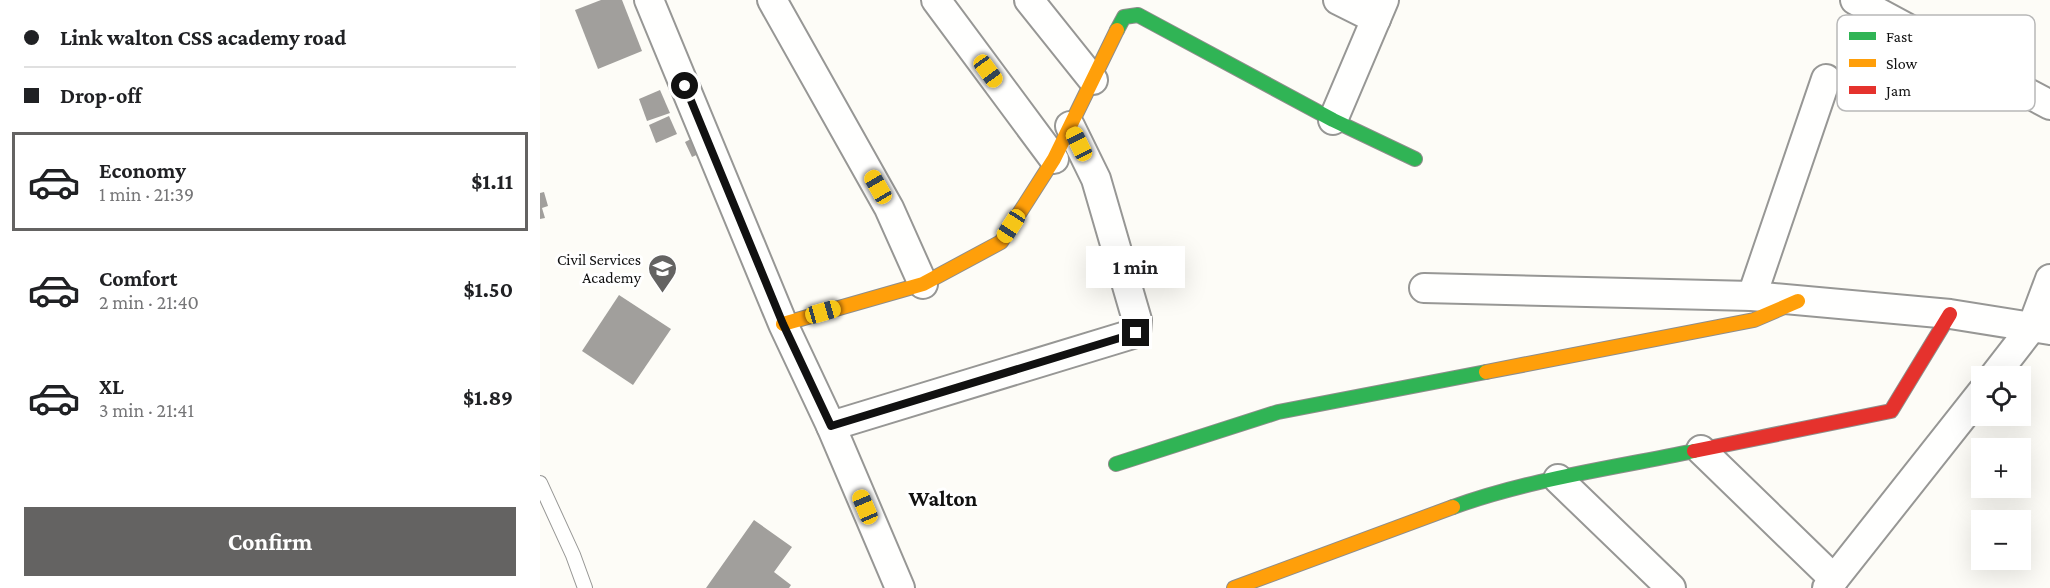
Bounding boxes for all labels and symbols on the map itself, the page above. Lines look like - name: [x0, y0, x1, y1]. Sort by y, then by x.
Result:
- legend: [1837, 15, 2035, 111]
- text: Fast: [1886, 28, 1913, 45]
- car: [970, 51, 1006, 91]
- text: Slow: [1886, 55, 1918, 72]
- route start: [671, 72, 698, 99]
- text: Jam: [1884, 82, 1911, 100]
- car: [1063, 124, 1095, 164]
- car: [861, 167, 895, 207]
- car: [994, 206, 1028, 246]
- callout: 1 min: [1086, 246, 1186, 288]
- place label: Civil Services Academy: [557, 251, 642, 287]
- school or university icon: Civil Services Academy: [646, 252, 678, 294]
- car: [803, 298, 843, 326]
- route end: [1122, 319, 1149, 346]
- district label: Walton: [908, 486, 978, 511]
- car: [850, 487, 880, 527]

